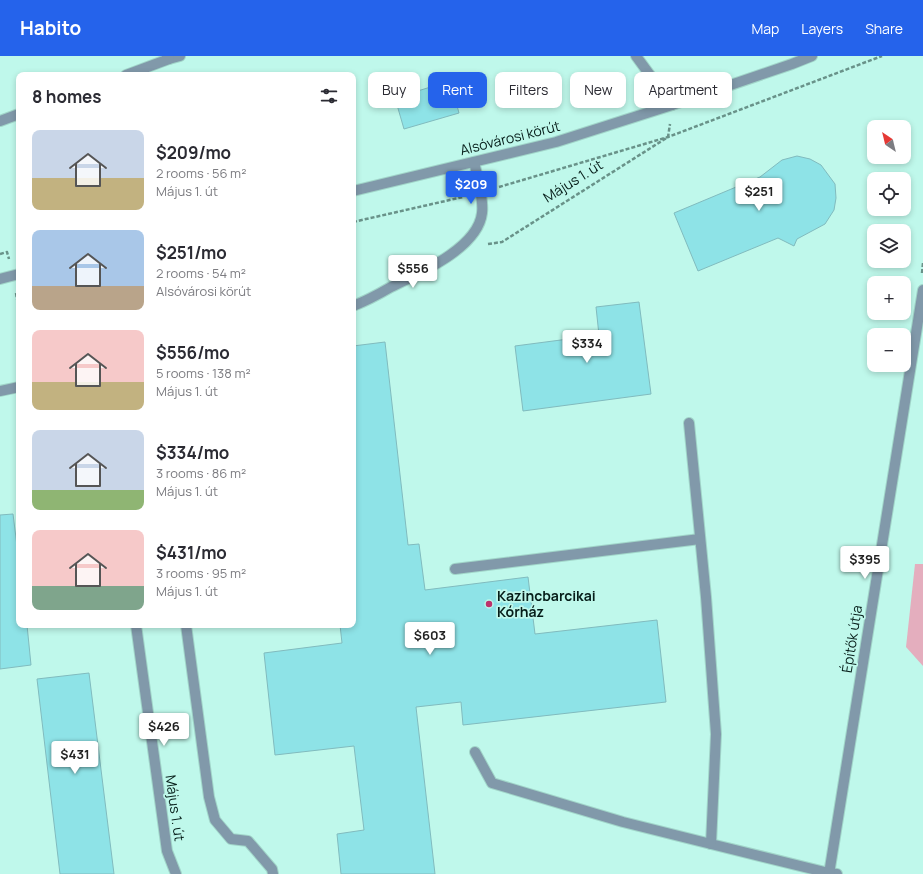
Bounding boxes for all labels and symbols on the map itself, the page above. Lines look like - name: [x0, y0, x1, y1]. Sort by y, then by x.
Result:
- street label: Alsóvárosi körút: [458, 116, 562, 159]
- north arrow: [867, 120, 911, 164]
- street label: Május 1. út: [539, 155, 606, 206]
- pin: $209: [447, 171, 495, 205]
- pin: $251: [735, 178, 783, 212]
- pin: $556: [389, 255, 437, 289]
- pin: $334: [563, 330, 611, 364]
- pin: $395: [841, 546, 889, 580]
- place label: Kazincbarcikai Kórház: [497, 586, 596, 621]
- marker: Kazincbarcikai Kórház: [484, 599, 494, 609]
- street label: Építők útja: [837, 604, 866, 674]
- pin: $603: [406, 622, 454, 656]
- pin: $426: [140, 713, 188, 747]
- pin: $431: [51, 741, 99, 775]
- street label: Május 1. út: [161, 774, 190, 843]

